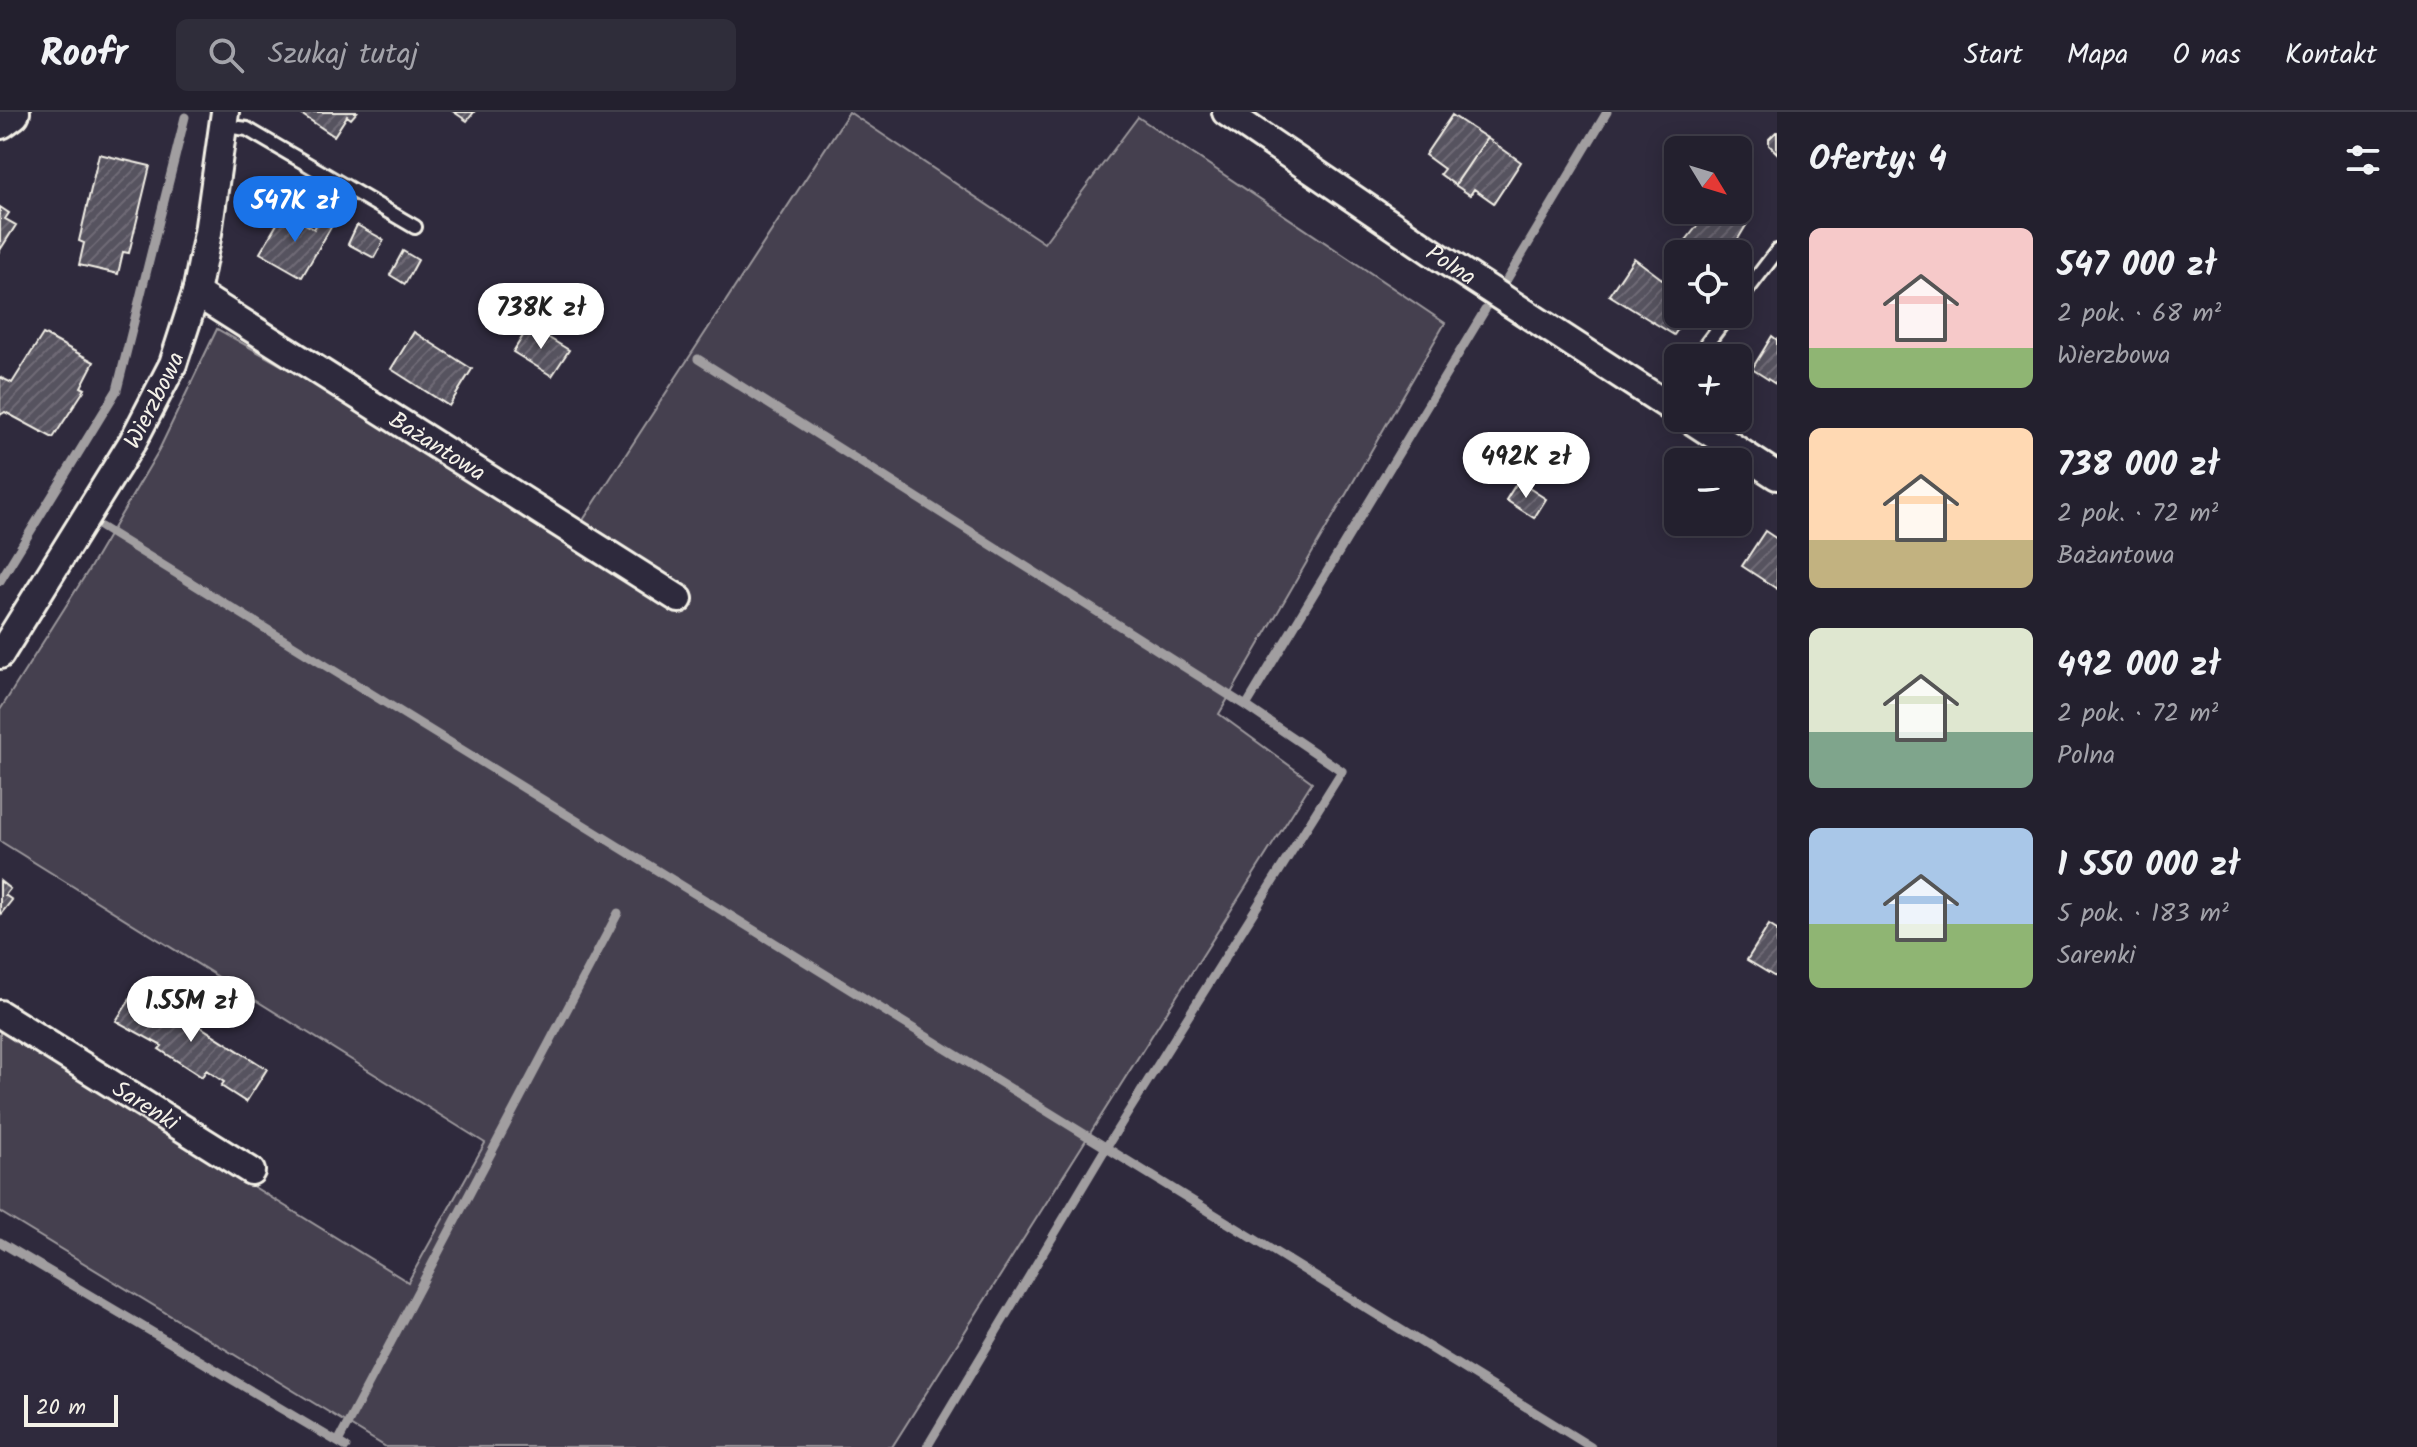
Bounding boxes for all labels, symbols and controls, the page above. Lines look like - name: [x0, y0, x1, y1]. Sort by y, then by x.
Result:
- search box: [176, 19, 736, 91]
- text: Roofr: [40, 25, 128, 85]
- text: Szukaj tutaj: [268, 31, 418, 79]
- icon: search: [204, 33, 248, 77]
- text: Start: [1964, 33, 2023, 78]
- text: Mapa: [2067, 33, 2129, 78]
- text: O nas: [2173, 33, 2241, 78]
- text: Kontakt: [2285, 33, 2377, 78]
- text: Oferty: 4: [1809, 133, 1947, 187]
- north arrow: [1664, 136, 1752, 224]
- map controls: [1664, 136, 1752, 536]
- icon: filters: [2341, 138, 2385, 182]
- pin: 547K zł: [221, 176, 369, 244]
- text: 547K zł: [251, 181, 339, 223]
- street label: Polna: [1417, 235, 1484, 297]
- text: 547 000 zł: [2057, 239, 2217, 293]
- button: locate: [1664, 240, 1752, 328]
- icon: home: [1873, 260, 1969, 356]
- pin: 738K zł: [467, 283, 615, 351]
- text: 738K zł: [496, 288, 586, 330]
- text: 2 pok. · 68 m²: [2057, 293, 2221, 335]
- text: Wierzbowa: [2057, 335, 2170, 377]
- button: +: [1664, 344, 1752, 432]
- street label: Wierzbowa: [114, 347, 197, 456]
- street label: Bażantowa: [380, 402, 493, 493]
- pin: 492K zł: [1452, 432, 1600, 500]
- text: 492K zł: [1481, 437, 1571, 479]
- text: 738 000 zł: [2057, 439, 2220, 493]
- button: −: [1664, 448, 1752, 536]
- icon: home: [1873, 460, 1969, 556]
- text: 2 pok. · 72 m²: [2057, 493, 2218, 535]
- text: Bażantowa: [2057, 535, 2175, 577]
- text: 492 000 zł: [2057, 639, 2220, 693]
- icon: home: [1873, 660, 1969, 756]
- text: 2 pok. · 72 m²: [2057, 693, 2218, 735]
- text: Polna: [2057, 735, 2115, 777]
- text: 1 550 000 zł: [2057, 839, 2240, 893]
- icon: home: [1873, 860, 1969, 956]
- text: 5 pok. · 183 m²: [2057, 893, 2229, 935]
- text: Sarenki: [2057, 935, 2136, 977]
- pin: 1.55M zł: [108, 976, 274, 1044]
- text: 1.55M zł: [145, 981, 237, 1023]
- street label: Sarenki: [104, 1071, 187, 1143]
- scale bar: [24, 1391, 118, 1427]
- text: 20 m: [36, 1391, 86, 1426]

